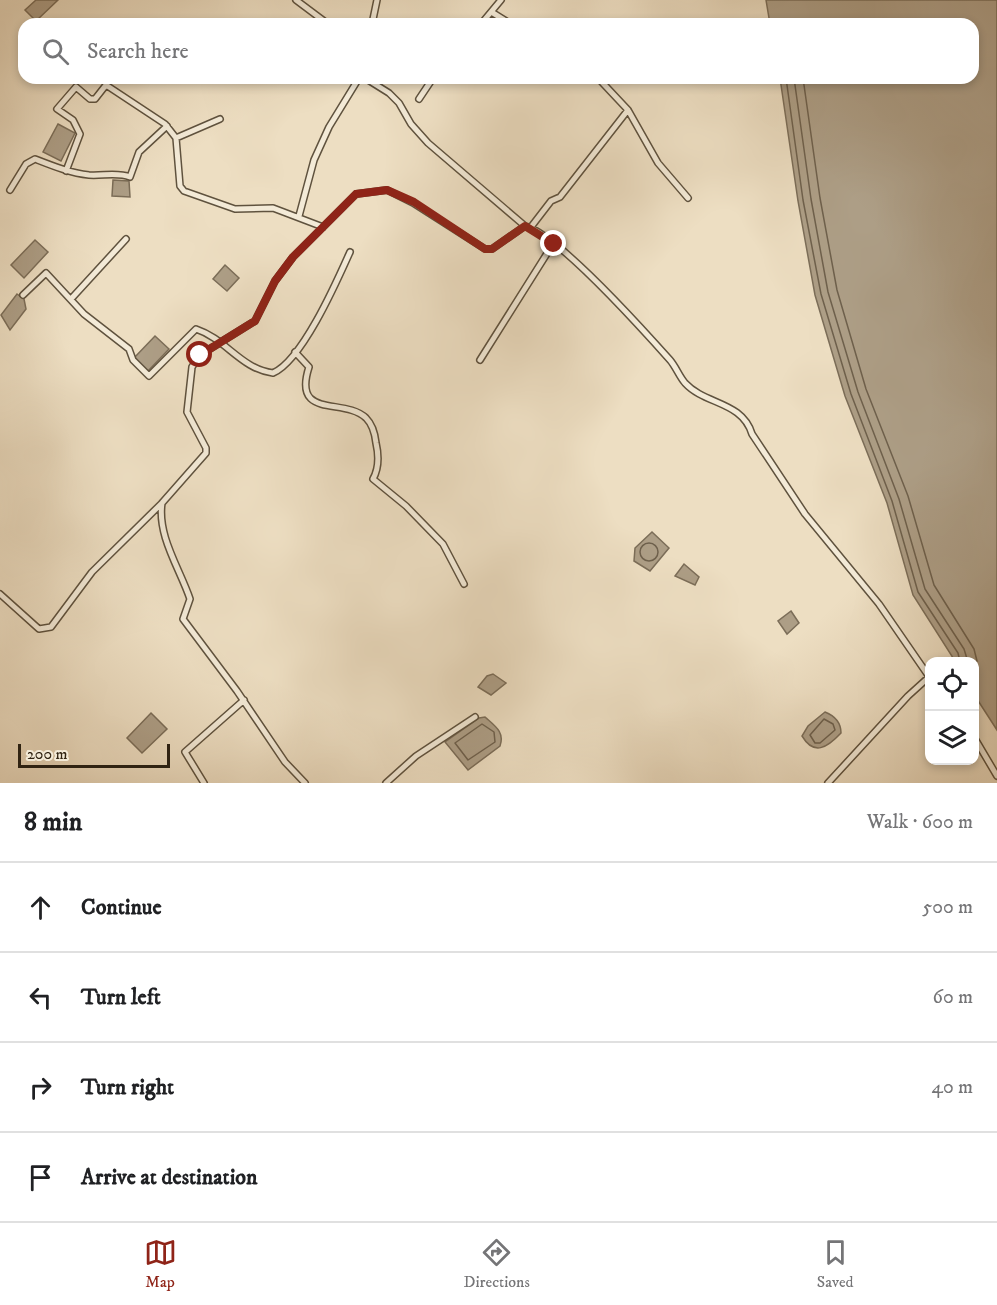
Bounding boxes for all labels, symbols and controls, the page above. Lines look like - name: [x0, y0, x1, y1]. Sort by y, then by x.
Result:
- search box: [18, 18, 979, 84]
- icon: search: [39, 35, 72, 68]
- text: Search here: [87, 38, 189, 65]
- route end: [540, 230, 566, 256]
- route start: [186, 341, 212, 367]
- map controls: [925, 657, 979, 765]
- button: locate: [925, 657, 979, 711]
- button: layers: [925, 711, 979, 765]
- scale bar: [18, 741, 170, 768]
- text: 200 m: [27, 744, 68, 764]
- text: 8 min: [24, 806, 82, 839]
- text: Walk · 600 m: [867, 810, 973, 835]
- icon: ahead: [24, 891, 57, 924]
- text: Continue: [81, 894, 162, 921]
- text: 500 m: [922, 895, 973, 920]
- icon: left: [24, 981, 57, 1014]
- text: Turn left: [81, 984, 161, 1011]
- text: 60 m: [933, 985, 973, 1010]
- icon: right: [24, 1071, 57, 1104]
- text: Turn right: [81, 1074, 174, 1101]
- text: 40 m: [931, 1075, 973, 1100]
- icon: arrive: [24, 1161, 57, 1194]
- text: Arrive at destination: [81, 1164, 258, 1191]
- tab: Map: [144, 1236, 177, 1292]
- tab: Directions: [464, 1236, 530, 1292]
- tab: Saved: [817, 1236, 854, 1292]

